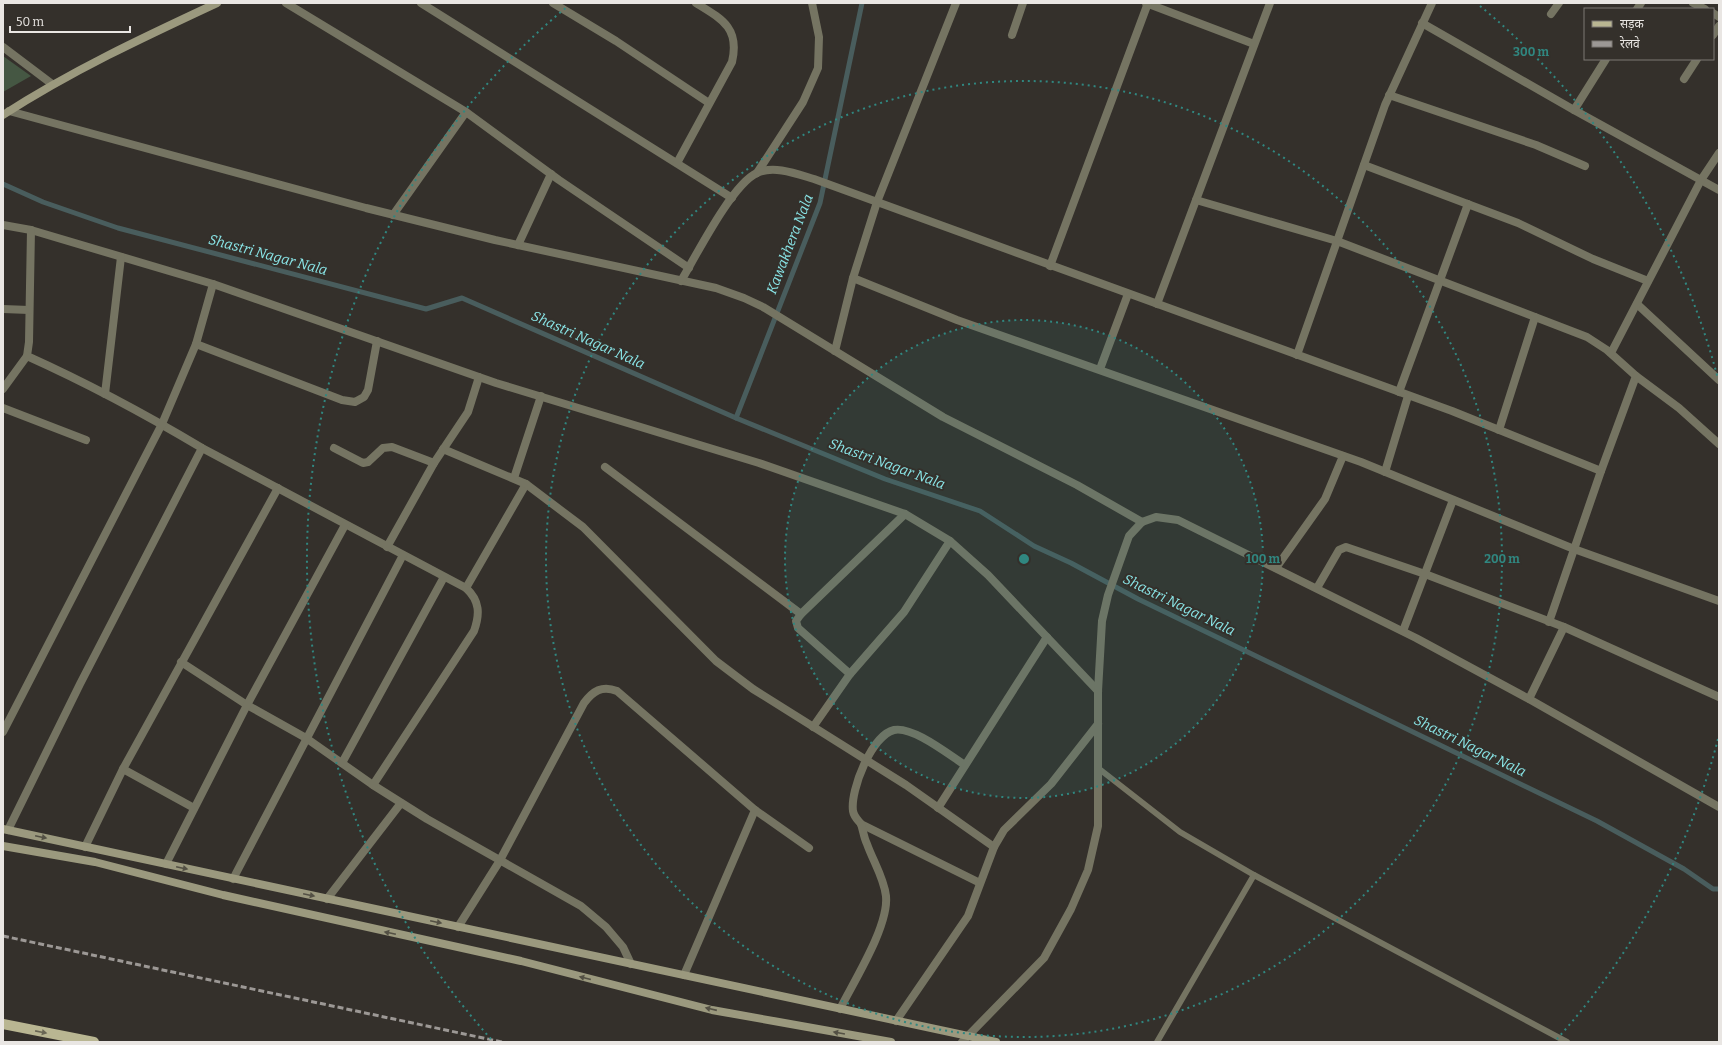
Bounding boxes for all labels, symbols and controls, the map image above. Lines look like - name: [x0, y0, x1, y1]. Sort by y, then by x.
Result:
- scale bar: [10, 8, 130, 34]
- legend: [1584, 8, 1714, 60]
- text: 50 m: [16, 15, 45, 29]
- text: सड़क: [1620, 17, 1645, 31]
- text: रेलवे: [1620, 36, 1640, 51]
- text: 300 m: [1513, 45, 1549, 59]
- water label: Kawakhera Nala: [763, 192, 817, 296]
- water label: Shastri Nagar Nala: [207, 231, 329, 279]
- water label: Shastri Nagar Nala: [529, 307, 647, 373]
- water label: Shastri Nagar Nala: [827, 435, 947, 493]
- centre of rings: [1017, 552, 1031, 566]
- text: 100 m: [1246, 552, 1281, 566]
- text: 200 m: [1484, 552, 1520, 566]
- water label: Shastri Nagar Nala: [1120, 571, 1238, 639]
- water label: Shastri Nagar Nala: [1411, 712, 1529, 780]
- one-way arrow: [35, 835, 47, 841]
- one-way arrow: [176, 865, 188, 871]
- one-way arrow: [303, 892, 315, 898]
- one-way arrow: [430, 920, 442, 926]
- one-way arrow: [384, 929, 396, 935]
- one-way arrow: [579, 974, 591, 980]
- one-way arrow: [705, 1006, 717, 1012]
- one-way arrow: [35, 1029, 47, 1035]
- one-way arrow: [833, 1030, 845, 1036]

